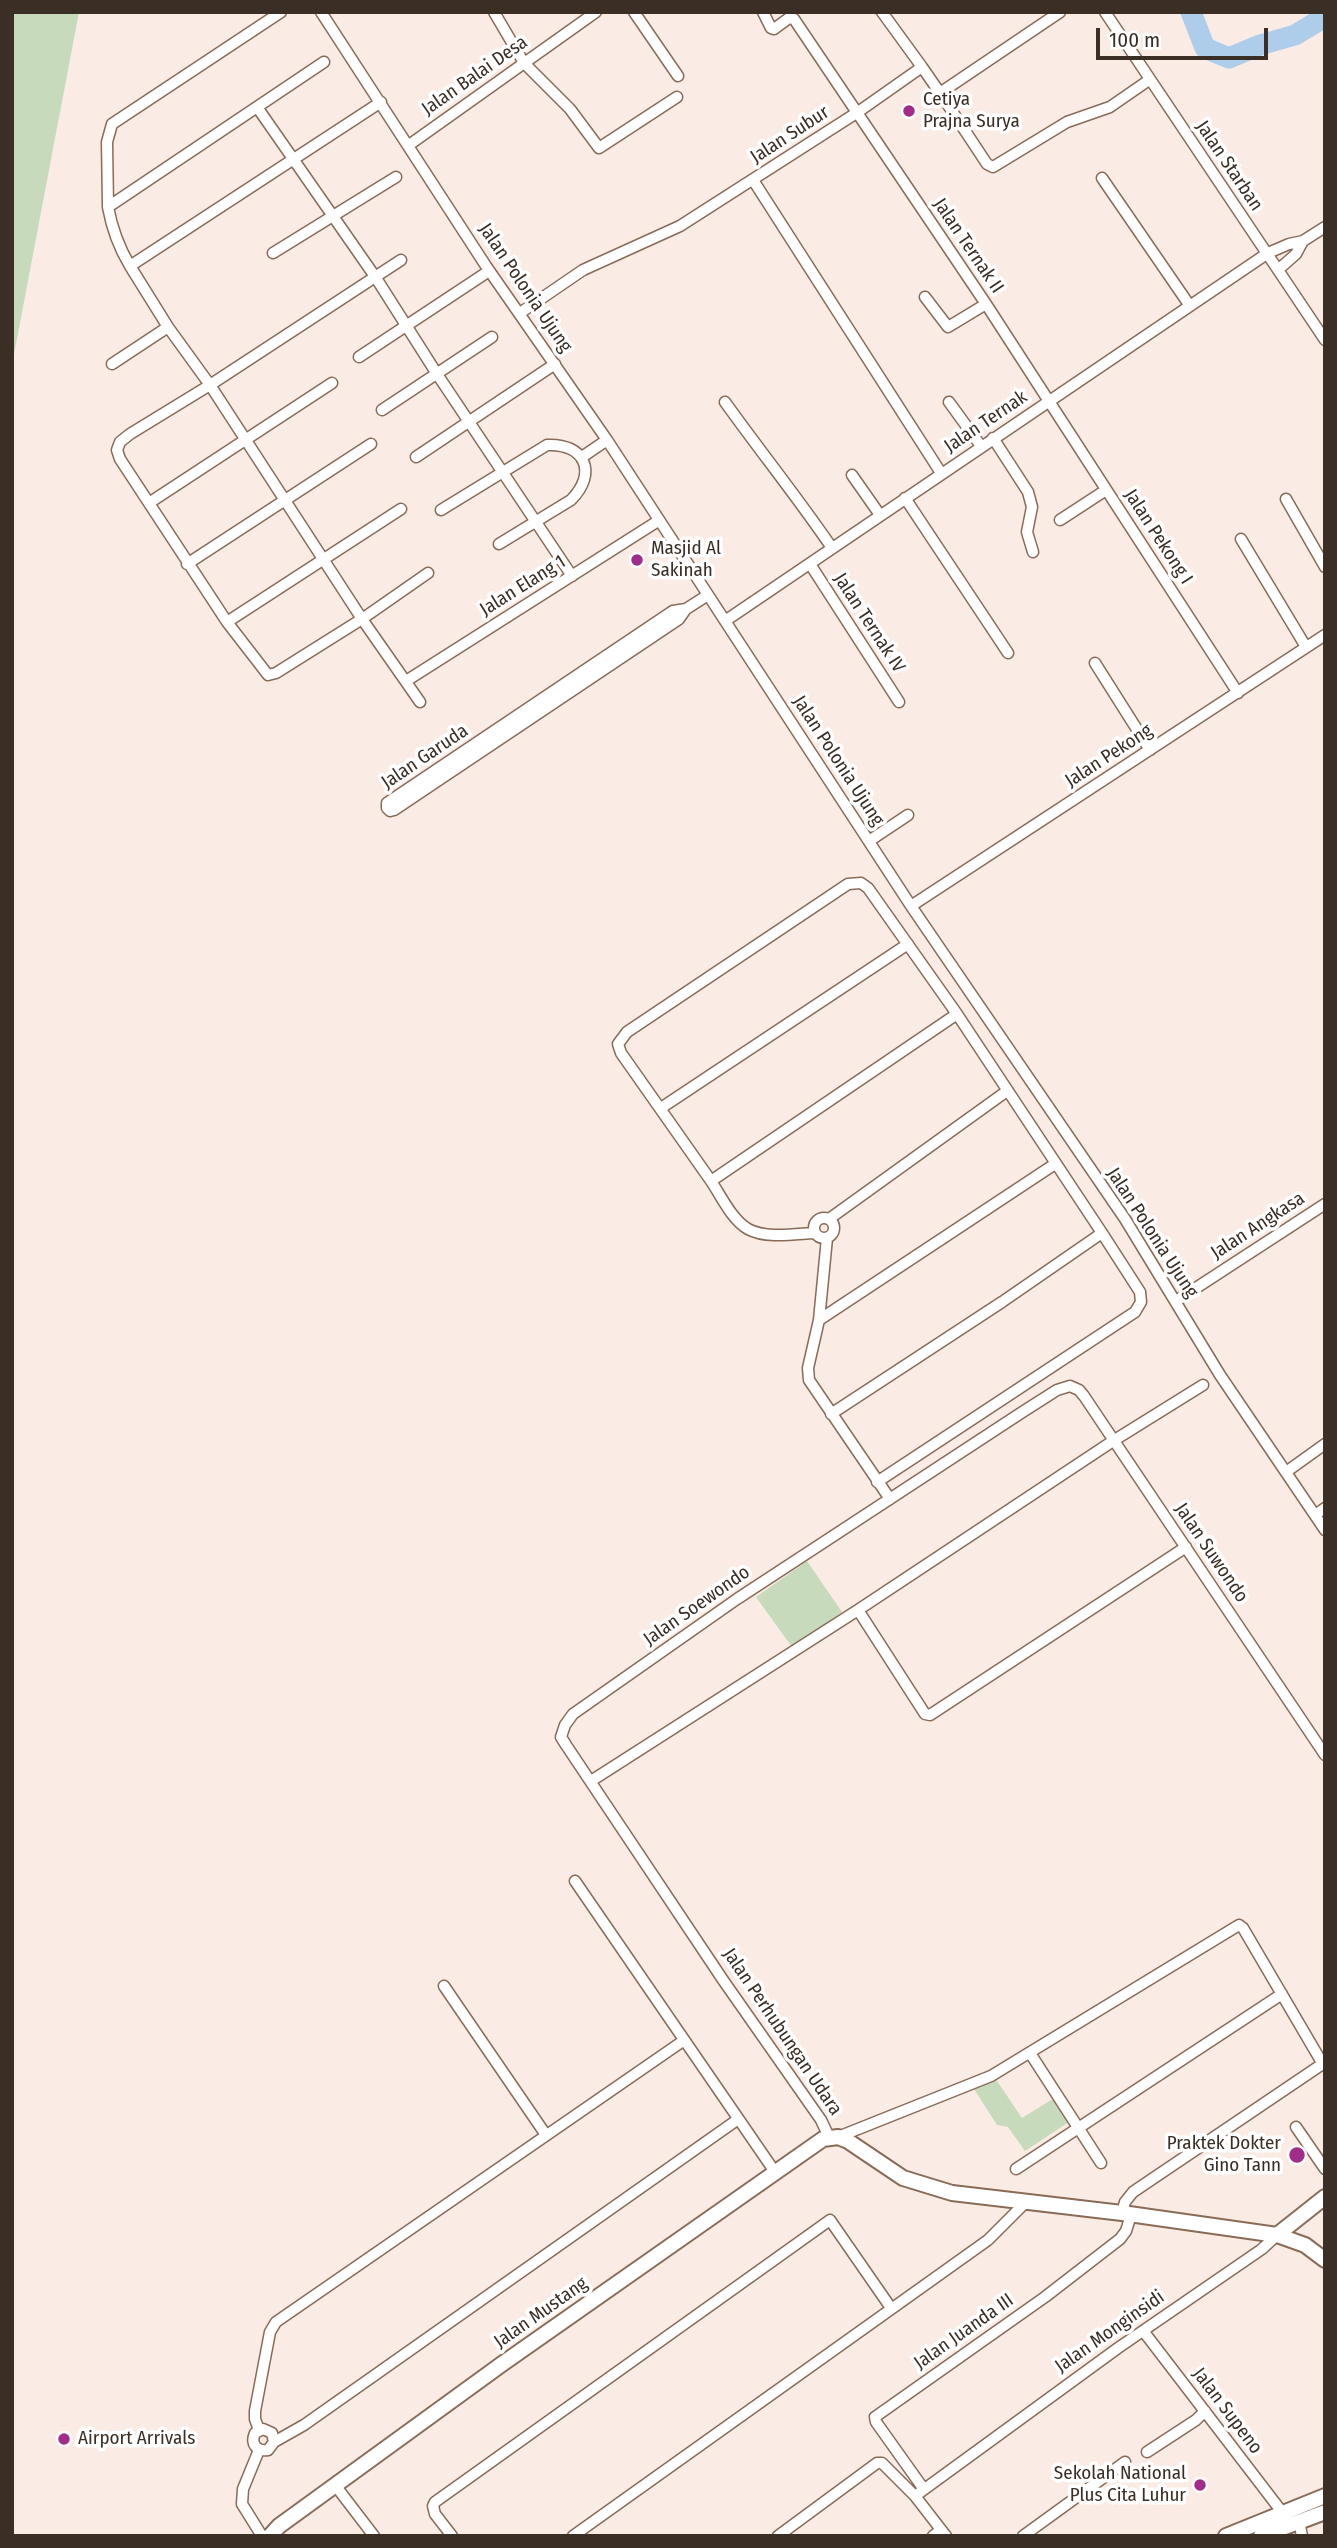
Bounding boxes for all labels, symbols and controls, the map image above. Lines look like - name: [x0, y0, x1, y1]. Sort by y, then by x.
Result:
- scale bar: [1099, 14, 1270, 58]
- text: 100 m: [1109, 27, 1160, 53]
- street label: Jalan Balai Desa: [418, 31, 532, 121]
- place label: Cetiya Prajna Surya: [923, 89, 1020, 133]
- street label: Jalan Subur: [746, 101, 834, 169]
- marker: Cetiya Prajna Surya: [901, 103, 917, 119]
- street label: Jalan Starban: [1191, 117, 1267, 215]
- street label: Jalan Ternak II: [928, 194, 1008, 298]
- street label: Jalan Polonia Ujung: [473, 219, 577, 357]
- street label: Jalan Ternak: [940, 386, 1032, 458]
- street label: Jalan Pekong I: [1119, 485, 1197, 589]
- place label: Masjid Al Sakinah: [651, 538, 721, 582]
- street label: Jalan Elang 1: [476, 551, 570, 621]
- marker: Masjid Al Sakinah: [629, 552, 645, 568]
- street label: Jalan Ternak IV: [828, 569, 910, 677]
- street label: Jalan Polonia Ujung: [787, 692, 889, 830]
- street label: Jalan Pekong: [1061, 719, 1157, 793]
- street label: Jalan Garuda: [377, 720, 473, 794]
- street label: Jalan Polonia Ujung: [1101, 1164, 1203, 1302]
- street label: Jalan Angkasa: [1207, 1187, 1309, 1265]
- street label: Jalan Suwondo: [1169, 1499, 1253, 1607]
- street label: Jalan Soewondo: [639, 1561, 755, 1651]
- street label: Jalan Perhubungan Udara: [718, 1944, 846, 2120]
- place label: Praktek Dokter Gino Tann: [1167, 2133, 1281, 2177]
- marker: Praktek Dokter Gino Tann: [1287, 2145, 1307, 2165]
- street label: Jalan Mustang: [490, 2272, 592, 2354]
- street label: Jalan Monginsidi: [1051, 2286, 1169, 2378]
- street label: Jalan Juanda III: [910, 2289, 1018, 2375]
- street label: Jalan Supeno: [1187, 2363, 1267, 2459]
- place label: Airport Arrivals: [78, 2428, 195, 2450]
- marker: Airport Arrivals: [56, 2431, 72, 2447]
- place label: Sekolah National Plus Cita Luhur: [1054, 2463, 1186, 2507]
- marker: Sekolah National Plus Cita Luhur: [1192, 2477, 1208, 2493]

